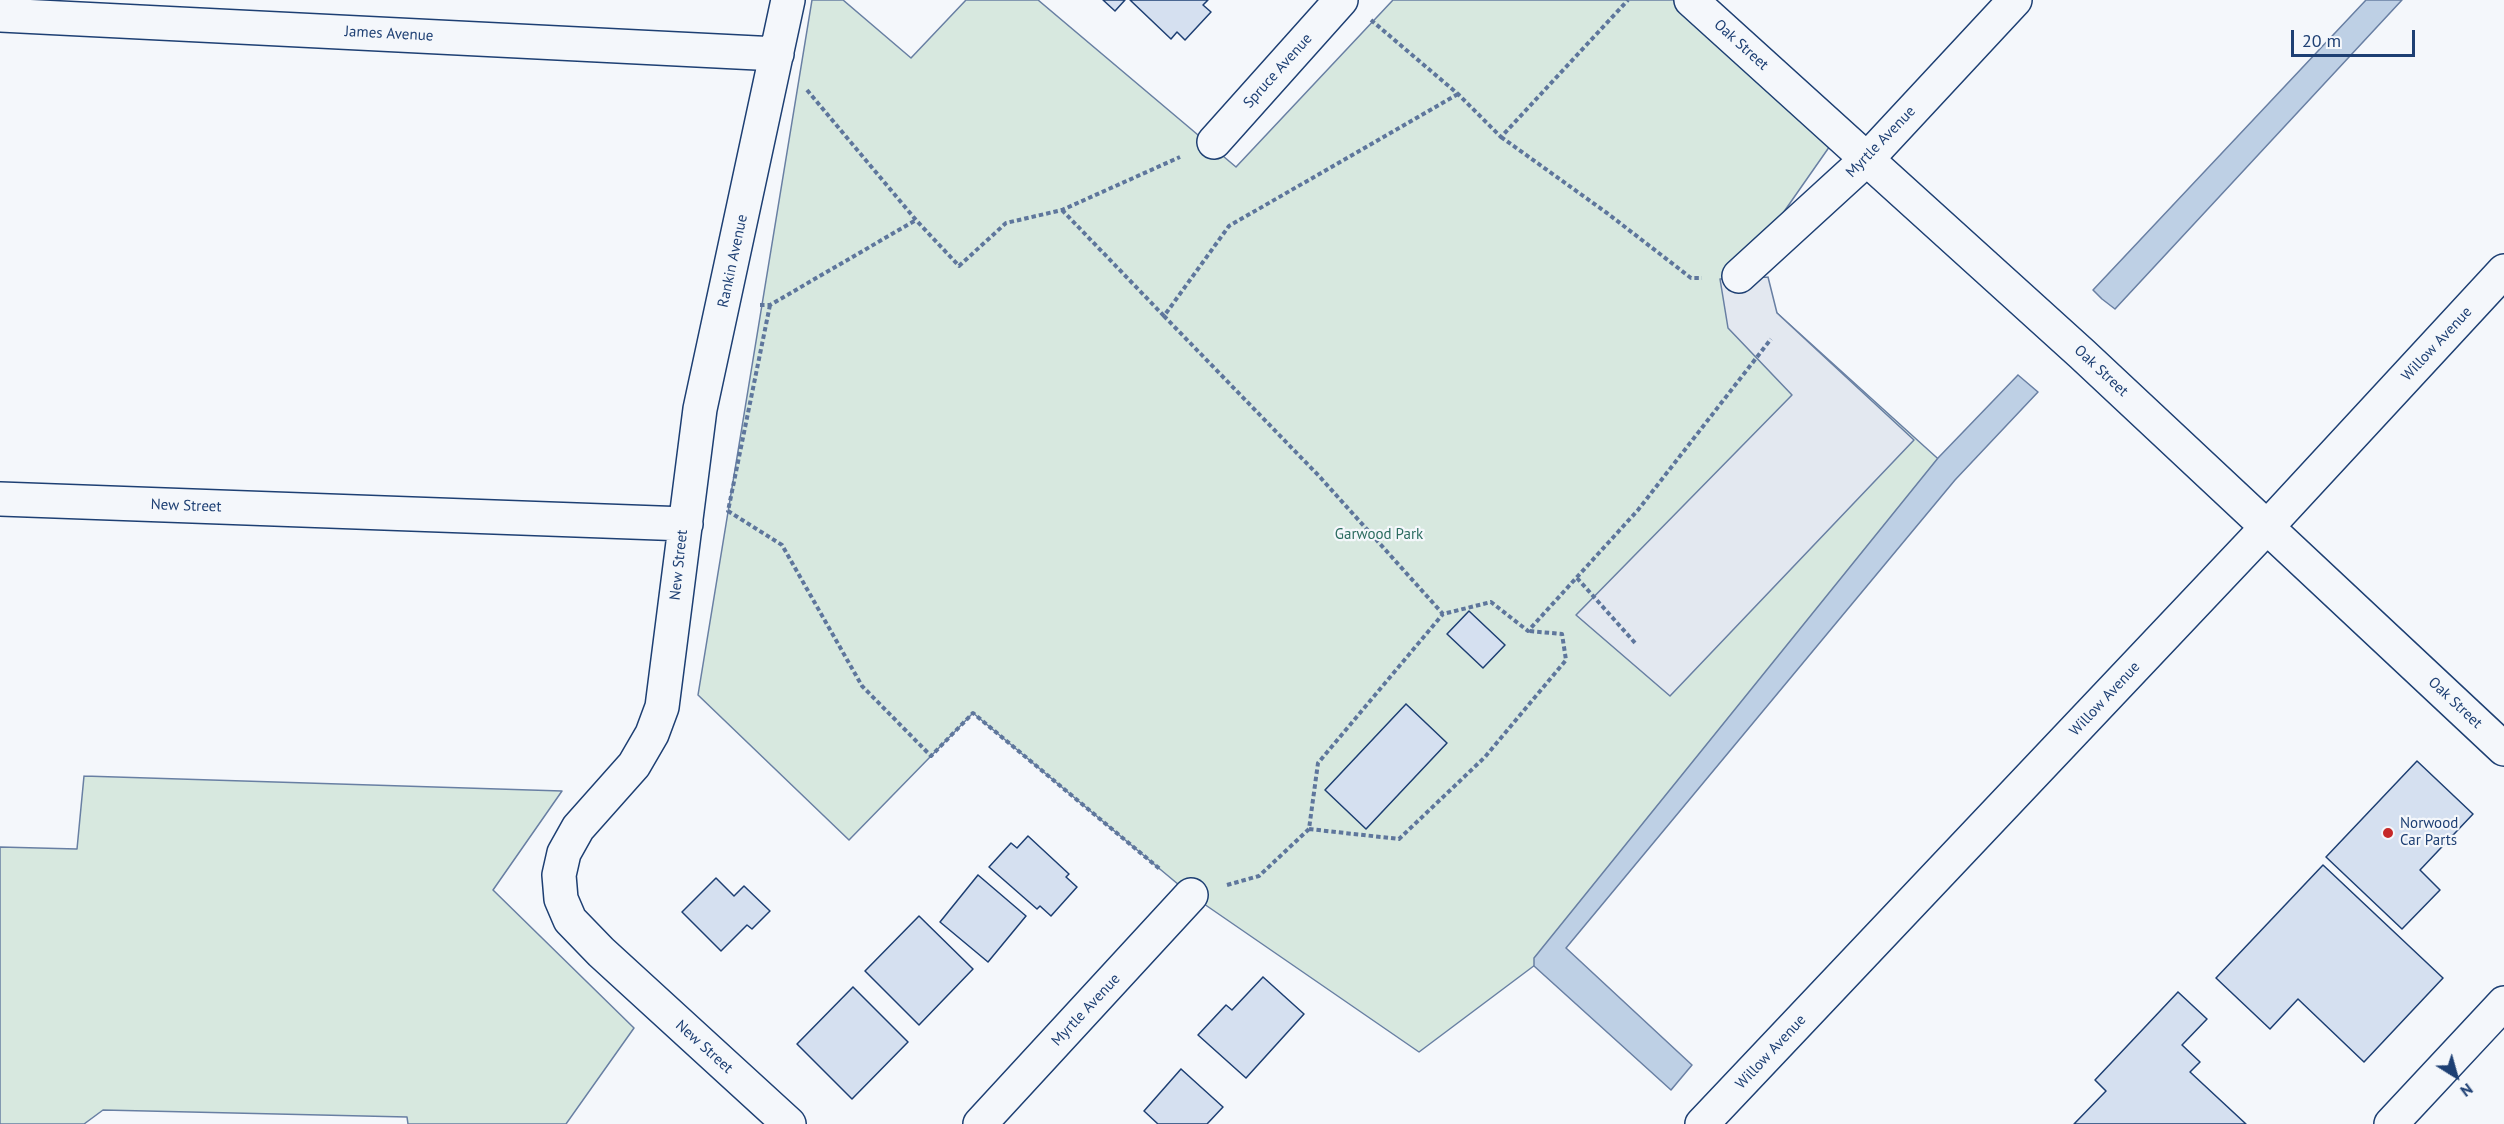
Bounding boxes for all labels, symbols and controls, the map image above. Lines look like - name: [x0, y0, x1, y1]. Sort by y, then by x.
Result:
- street label: Oak Street: [1710, 16, 1772, 74]
- scale bar: [2294, 18, 2418, 56]
- street label: James Avenue: [344, 23, 434, 45]
- text: 20 m: [2302, 29, 2341, 52]
- street label: Spruce Avenue: [1240, 30, 1316, 112]
- street label: Myrtle Avenue: [1842, 103, 1920, 181]
- street label: Rankin Avenue: [714, 213, 752, 309]
- street label: Willow Avenue: [2398, 303, 2476, 385]
- street label: Oak Street: [2070, 342, 2132, 400]
- street label: New Street: [150, 496, 222, 516]
- park label: Garwood Park: [1335, 526, 1423, 544]
- street label: New Street: [666, 529, 692, 601]
- street label: Willow Avenue: [2066, 658, 2144, 740]
- street label: Oak Street: [2424, 674, 2486, 732]
- place label: Norwood Car Parts: [2400, 815, 2458, 850]
- marker: Norwood Car Parts: [2381, 826, 2395, 840]
- street label: Myrtle Avenue: [1048, 970, 1124, 1050]
- street label: Willow Avenue: [1732, 1011, 1810, 1093]
- street label: New Street: [672, 1017, 736, 1077]
- north arrow: [2426, 1046, 2486, 1106]
- text: N: [2457, 1079, 2477, 1102]

